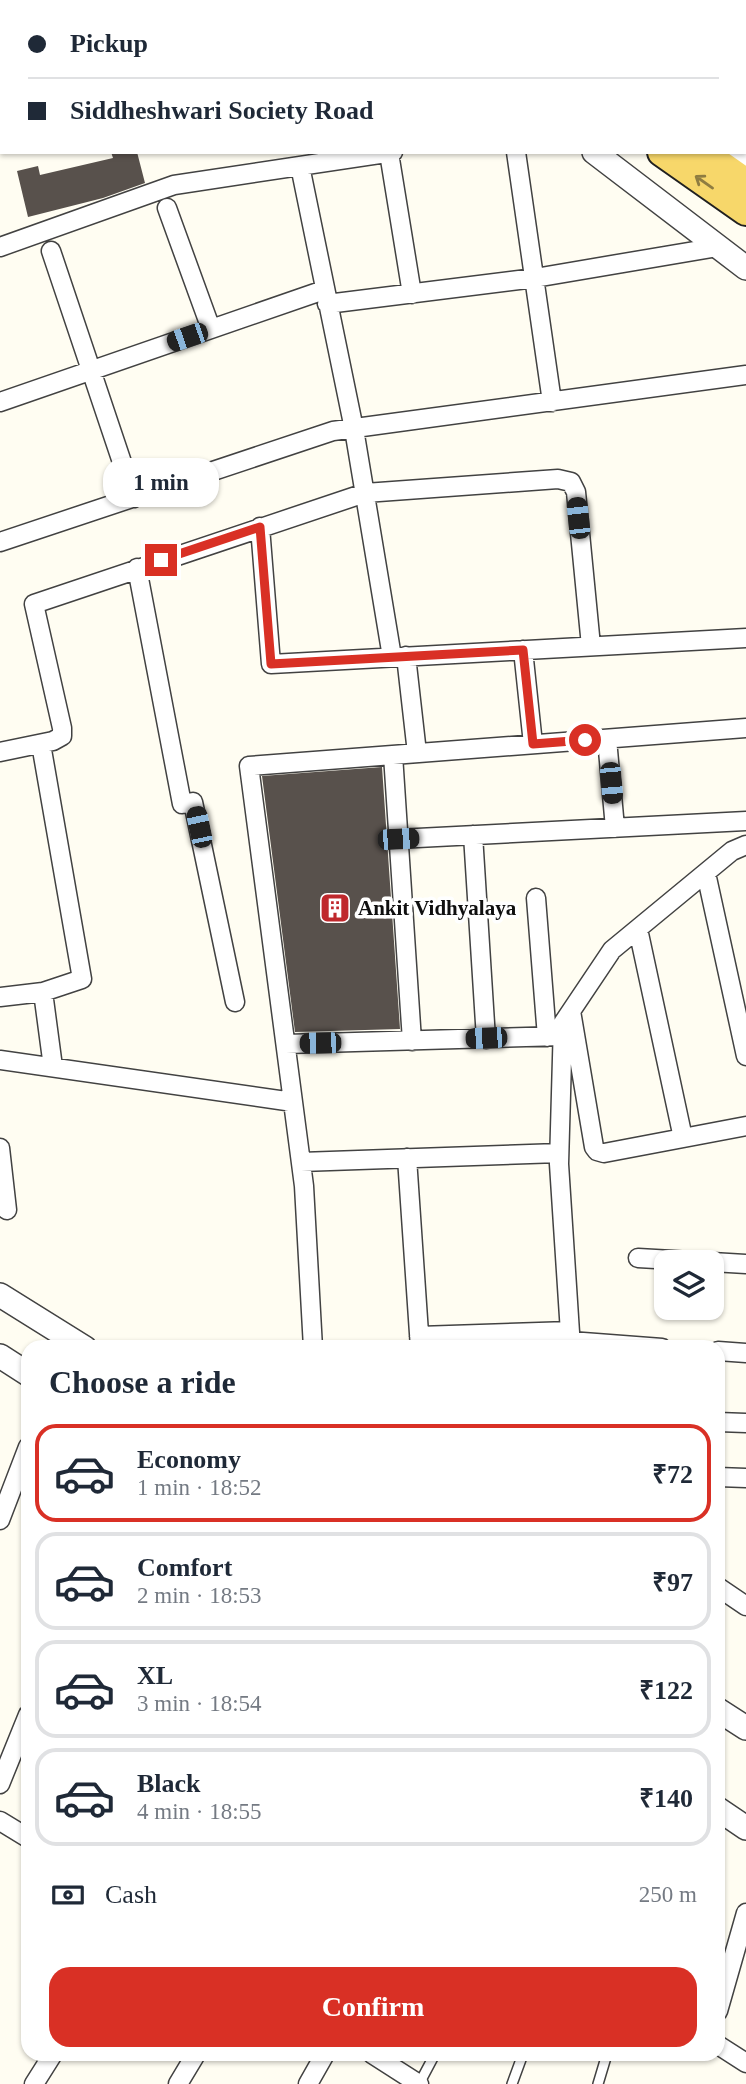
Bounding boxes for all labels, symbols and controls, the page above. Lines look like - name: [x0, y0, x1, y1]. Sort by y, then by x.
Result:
- text: Pickup: [70, 29, 148, 58]
- text: Siddheshwari Society Road: [70, 96, 373, 125]
- one-way arrow: [695, 175, 714, 189]
- car: [164, 320, 211, 354]
- callout: 1 min: [103, 458, 219, 508]
- text: 1 min: [133, 470, 189, 495]
- car: [566, 496, 591, 540]
- route end: [145, 544, 177, 576]
- route start: [569, 724, 601, 756]
- car: [599, 761, 624, 805]
- car: [185, 804, 214, 850]
- car: [377, 827, 420, 851]
- building icon: Ankit Vidhyalaya: [318, 891, 352, 925]
- place label: Ankit Vidhyalaya: [358, 896, 517, 920]
- car: [465, 1027, 508, 1049]
- car: [299, 1032, 342, 1054]
- map controls: [654, 1250, 724, 1320]
- button: layers: [654, 1250, 724, 1320]
- text: Choose a ride: [49, 1364, 236, 1400]
- icon: car: [53, 1442, 116, 1505]
- text: Economy: [137, 1445, 241, 1474]
- text: ₹72: [652, 1460, 693, 1489]
- text: 1 min · 18:52: [137, 1475, 262, 1500]
- icon: car: [53, 1550, 116, 1613]
- text: Comfort: [137, 1553, 232, 1582]
- text: ₹97: [652, 1568, 693, 1597]
- text: 2 min · 18:53: [137, 1583, 262, 1608]
- icon: car: [53, 1658, 116, 1721]
- text: XL: [137, 1661, 173, 1690]
- text: ₹122: [639, 1676, 693, 1705]
- text: 3 min · 18:54: [137, 1691, 262, 1716]
- icon: car: [53, 1766, 116, 1829]
- text: Black: [137, 1769, 201, 1798]
- text: ₹140: [639, 1784, 693, 1813]
- text: 4 min · 18:55: [137, 1799, 262, 1824]
- icon: cash: [49, 1876, 87, 1914]
- text: Cash: [105, 1880, 157, 1909]
- text: 250 m: [639, 1882, 697, 1907]
- button: Confirm: [49, 1967, 697, 2047]

